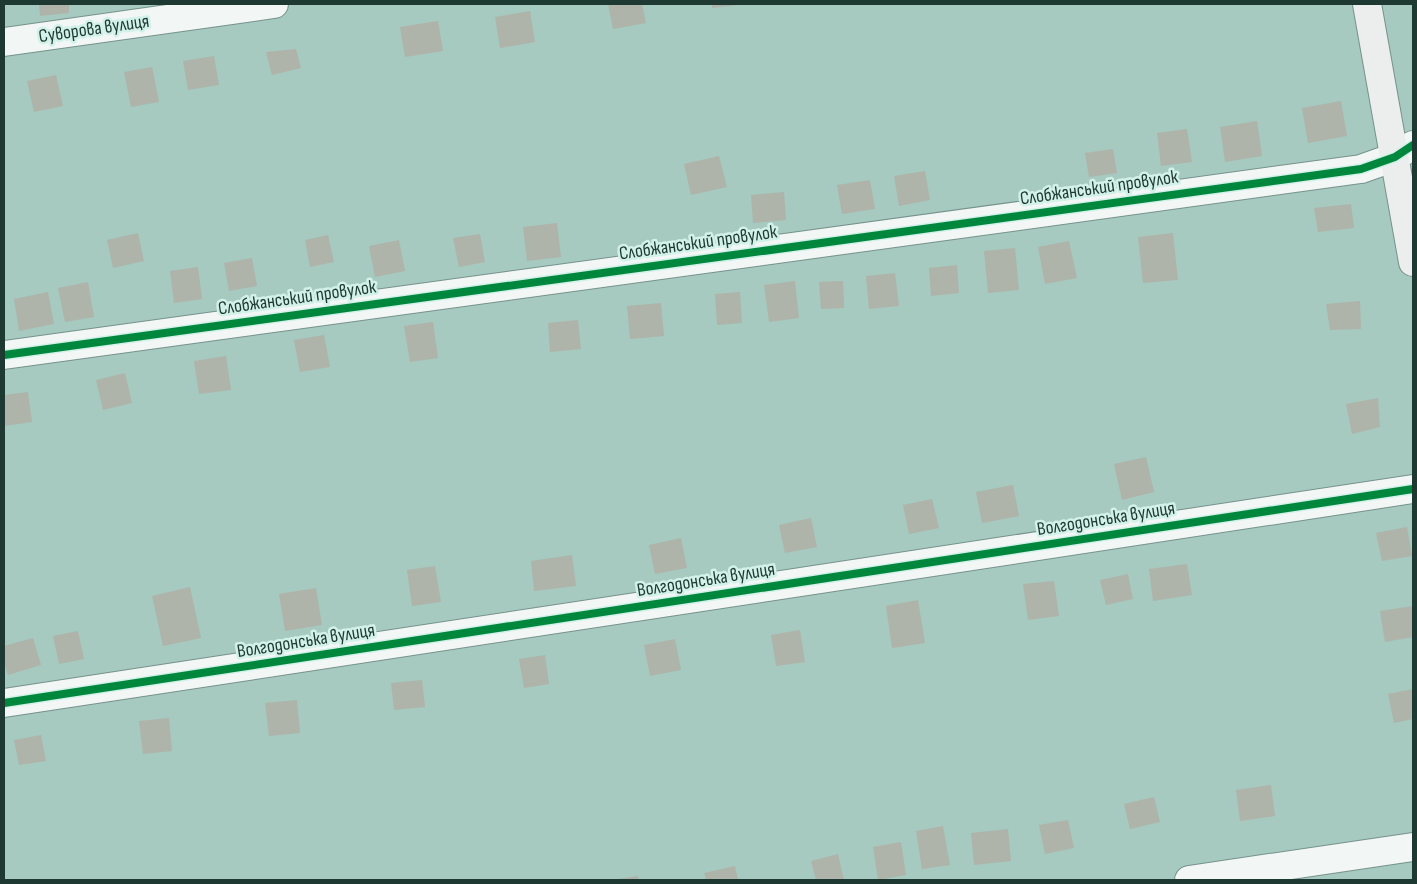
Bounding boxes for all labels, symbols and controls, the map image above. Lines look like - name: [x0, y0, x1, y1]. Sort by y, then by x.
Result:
- street label: Суворова вулиця: [37, 10, 151, 48]
- street label: Слобжанський провулок: [1019, 165, 1180, 210]
- street label: Слобжанський провулок: [618, 220, 779, 265]
- street label: Слобжанський провулок: [217, 275, 378, 320]
- street label: Волгодонська вулиця: [1035, 497, 1177, 541]
- street label: Волгодонська вулиця: [635, 558, 777, 602]
- street label: Волгодонська вулиця: [235, 619, 377, 663]

